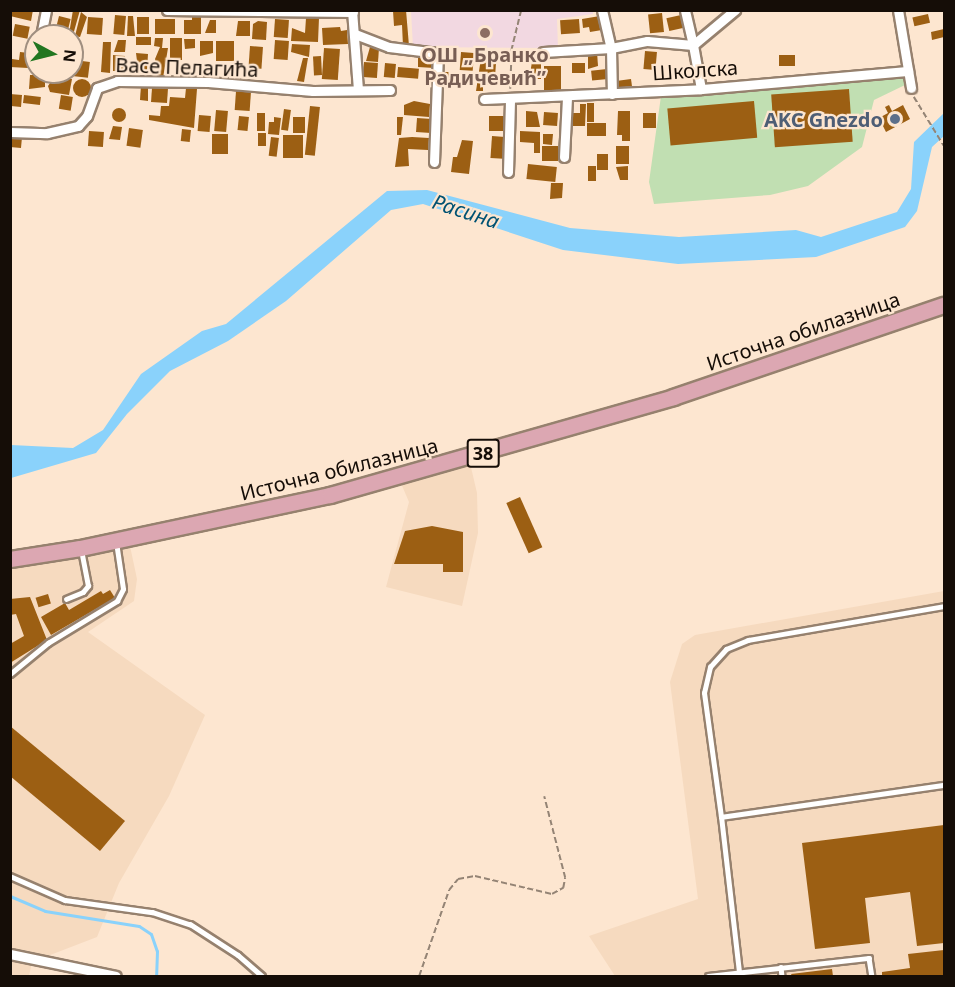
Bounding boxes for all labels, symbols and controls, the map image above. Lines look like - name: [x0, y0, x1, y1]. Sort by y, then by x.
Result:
- north arrow: [24, 24, 84, 84]
- marker: ОШ „Бранко Радичевић”: [478, 26, 492, 40]
- place label: ОШ „Бранко Радичевић”: [421, 42, 549, 89]
- text: N: [58, 48, 82, 64]
- street label: Васе Пелагића: [115, 53, 259, 81]
- street label: Школска: [651, 55, 739, 85]
- place label: AKC Gnezdo: [764, 107, 883, 131]
- marker: AKC Gnezdo: [888, 112, 902, 126]
- water label: Расина: [429, 188, 503, 234]
- street label: Источна обилазница: [703, 287, 903, 375]
- street label: Источна обилазница: [238, 433, 440, 505]
- road number: 38: [466, 438, 500, 468]

